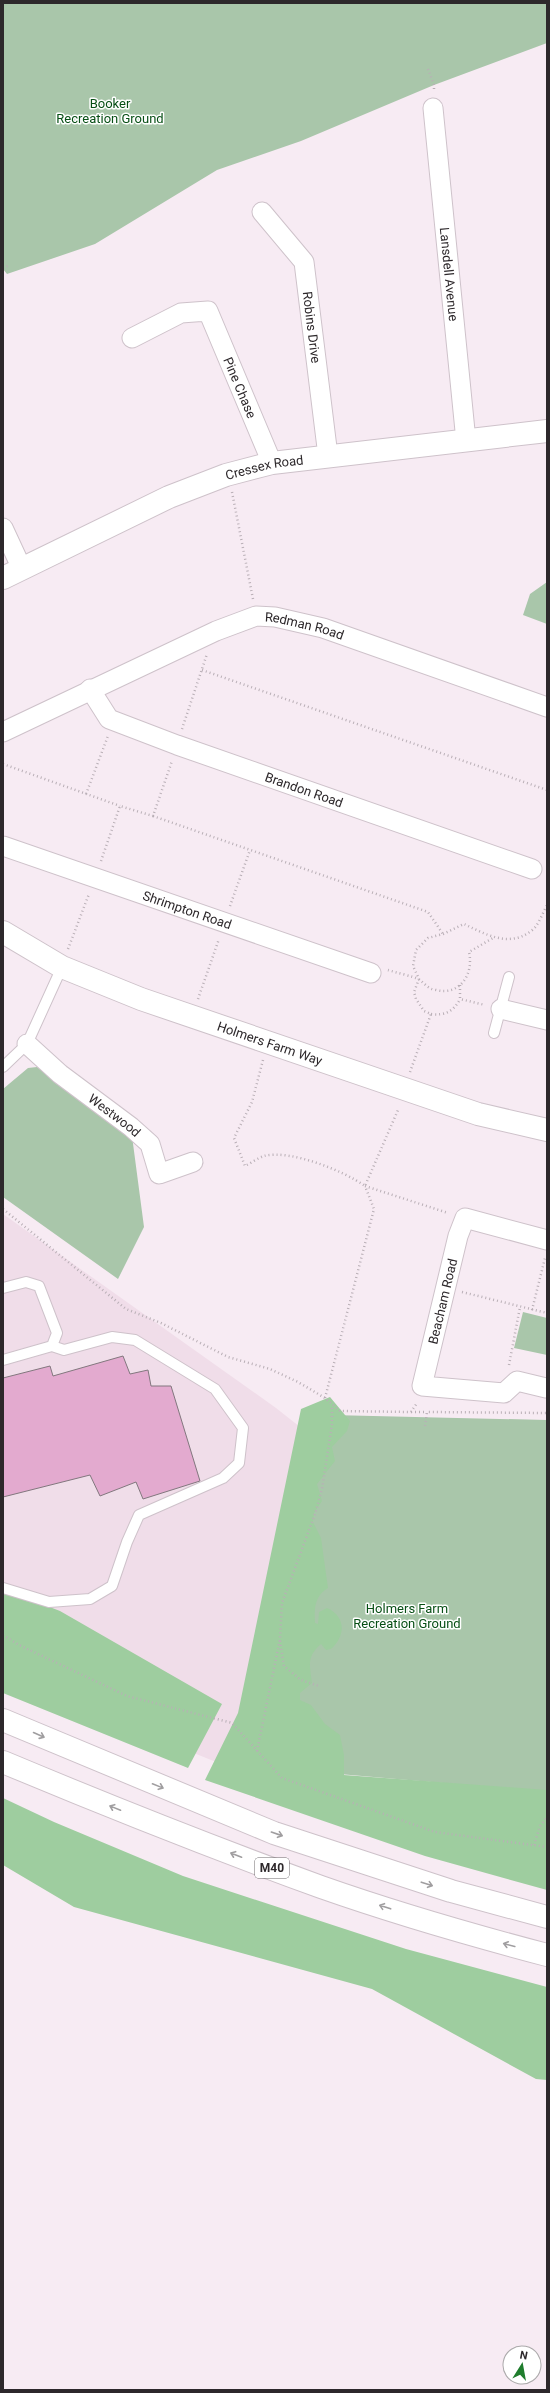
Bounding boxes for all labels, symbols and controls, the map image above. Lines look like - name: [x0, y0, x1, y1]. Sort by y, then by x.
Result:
- park label: Booker Recreation Ground: [56, 96, 164, 126]
- street label: Lansdell Avenue: [437, 227, 461, 322]
- street label: Robins Drive: [300, 290, 323, 364]
- street label: Pine Chase: [220, 355, 259, 421]
- street label: Cressex Road: [224, 452, 304, 483]
- street label: Redman Road: [265, 609, 346, 643]
- street label: Brandon Road: [263, 769, 345, 810]
- street label: Shrimpton Road: [141, 888, 234, 932]
- street label: Holmers Farm Way: [215, 1019, 324, 1068]
- street label: Westwood: [86, 1091, 143, 1140]
- street label: Beacham Road: [425, 1257, 460, 1346]
- park label: Holmers Farm Recreation Ground: [353, 1601, 461, 1631]
- one-way arrow: [32, 1732, 44, 1740]
- one-way arrow: [152, 1783, 164, 1790]
- one-way arrow: [109, 1804, 121, 1812]
- one-way arrow: [271, 1831, 283, 1839]
- one-way arrow: [230, 1850, 242, 1858]
- road number: M40: [255, 1858, 289, 1878]
- one-way arrow: [421, 1880, 433, 1888]
- one-way arrow: [379, 1903, 392, 1910]
- one-way arrow: [503, 1941, 516, 1948]
- north arrow: [502, 2345, 542, 2385]
- text: N: [519, 2349, 529, 2363]

